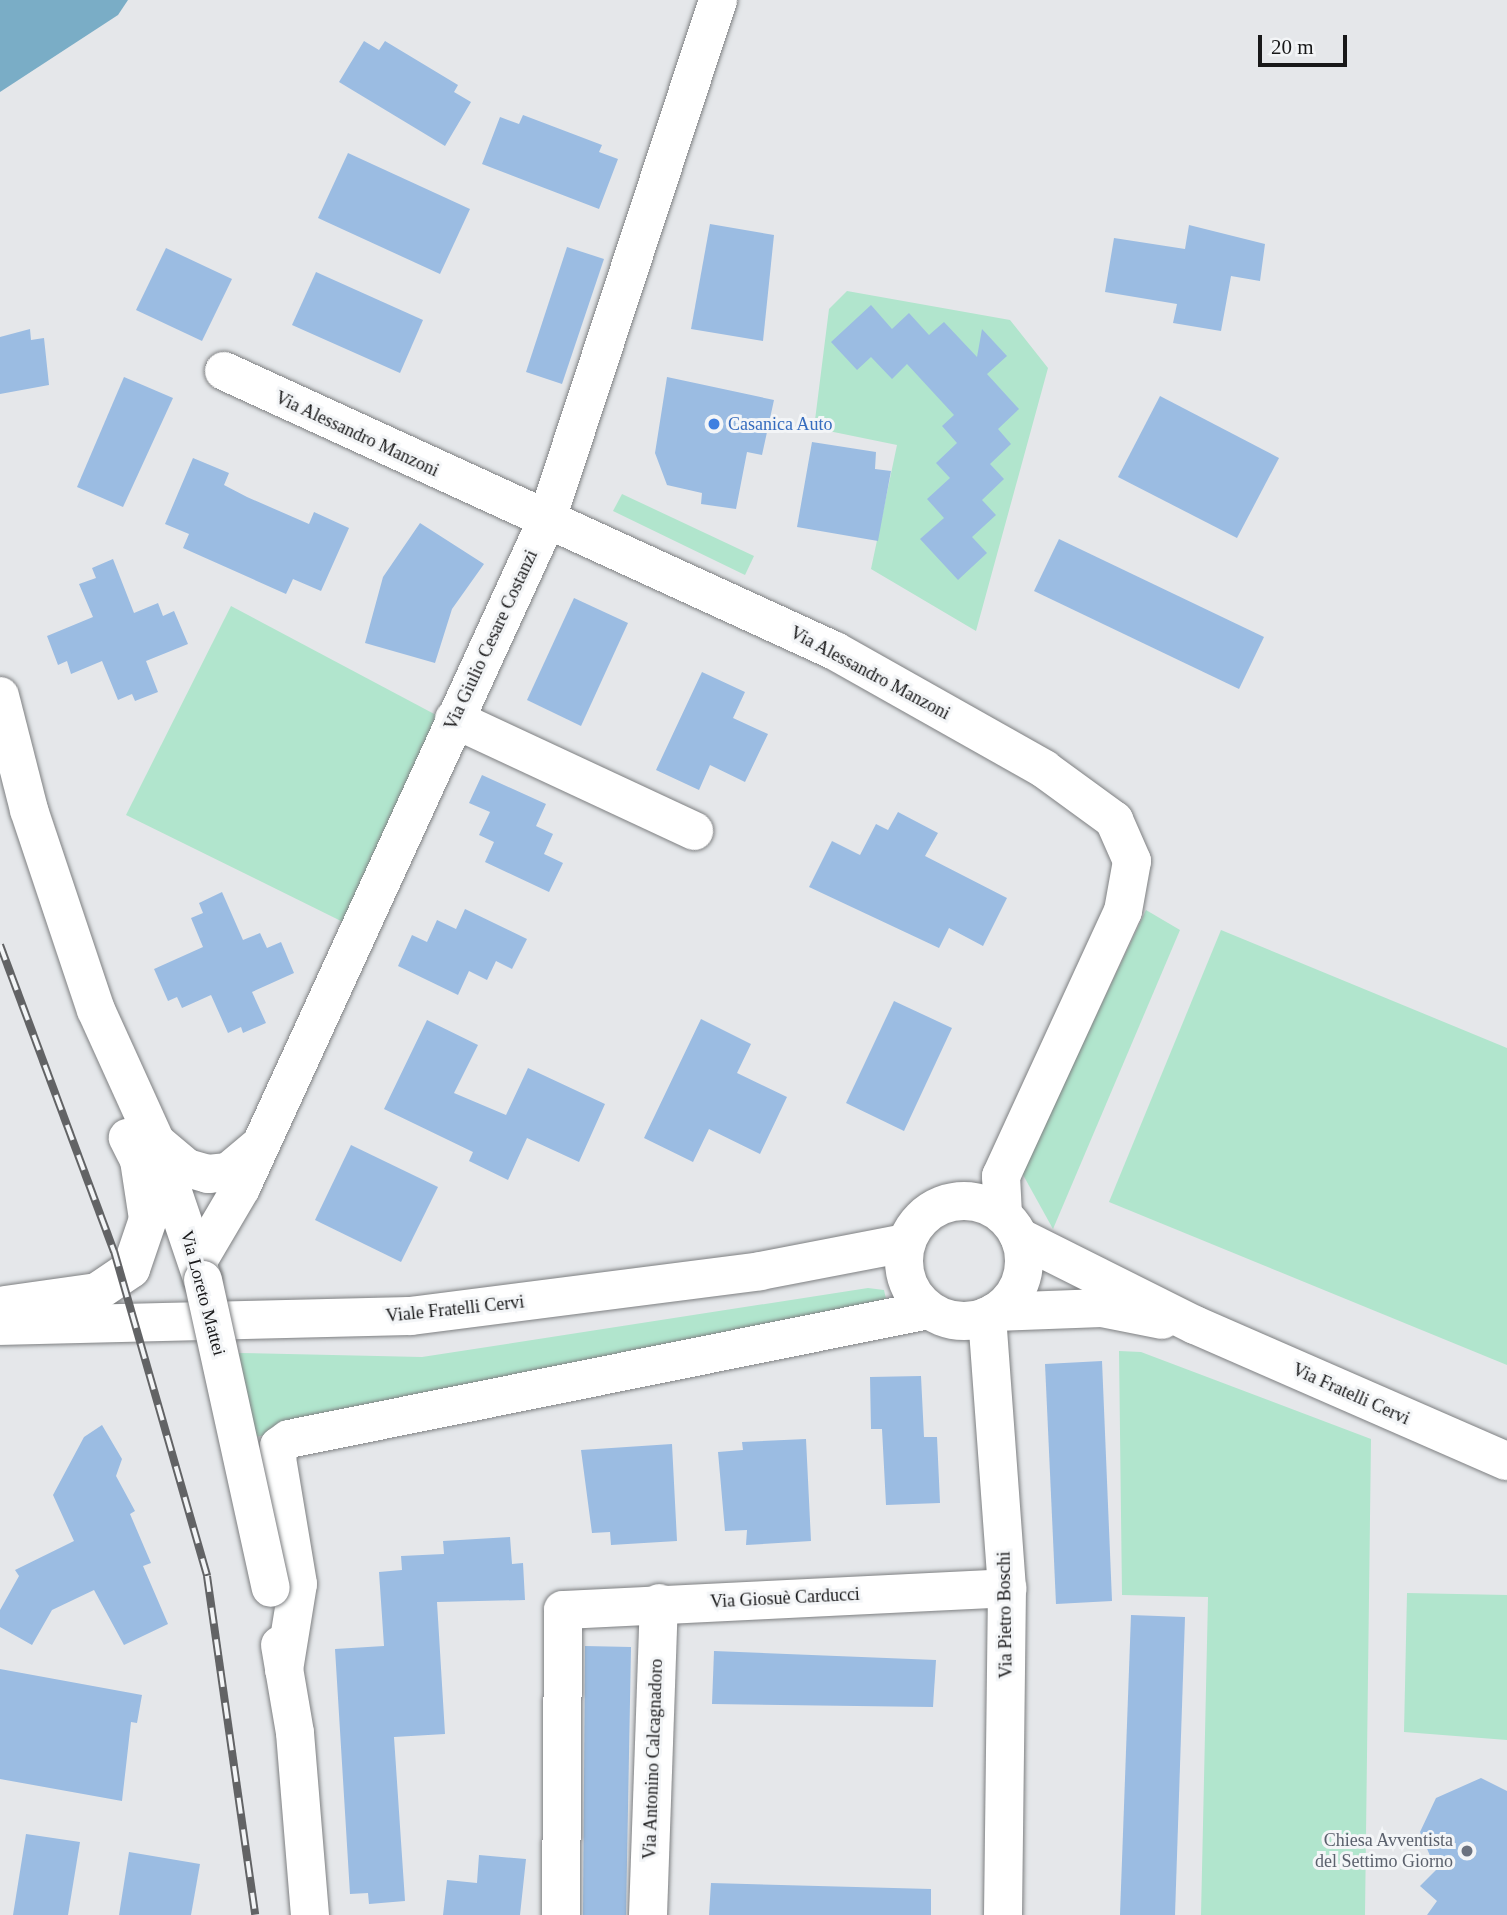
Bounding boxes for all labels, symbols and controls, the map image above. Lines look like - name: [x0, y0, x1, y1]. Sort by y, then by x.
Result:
- scale bar: [1262, 21, 1351, 65]
- text: 20 m: [1271, 35, 1314, 59]
- street label: Via Alessandro Manzoni: [271, 386, 443, 482]
- place label: Casanica Auto: [728, 413, 833, 435]
- marker: Casanica Auto: [706, 416, 722, 432]
- street label: Via Giulio Cesare Costanzi: [440, 546, 542, 734]
- street label: Via Alessandro Manzoni: [786, 621, 954, 725]
- street label: Via Loreto Mattei: [176, 1228, 230, 1358]
- street label: Viale Fratelli Cervi: [385, 1291, 525, 1327]
- street label: Via Fratelli Cervi: [1289, 1359, 1413, 1429]
- street label: Via Pietro Boschi: [993, 1551, 1017, 1679]
- street label: Via Giosuè Carducci: [710, 1583, 860, 1613]
- street label: Via Antonino Calcagnadoro: [639, 1658, 667, 1860]
- place label: Chiesa Avventista del Settimo Giorno: [1315, 1830, 1453, 1872]
- marker: Chiesa Avventista del Settimo Giorno: [1459, 1843, 1475, 1859]

